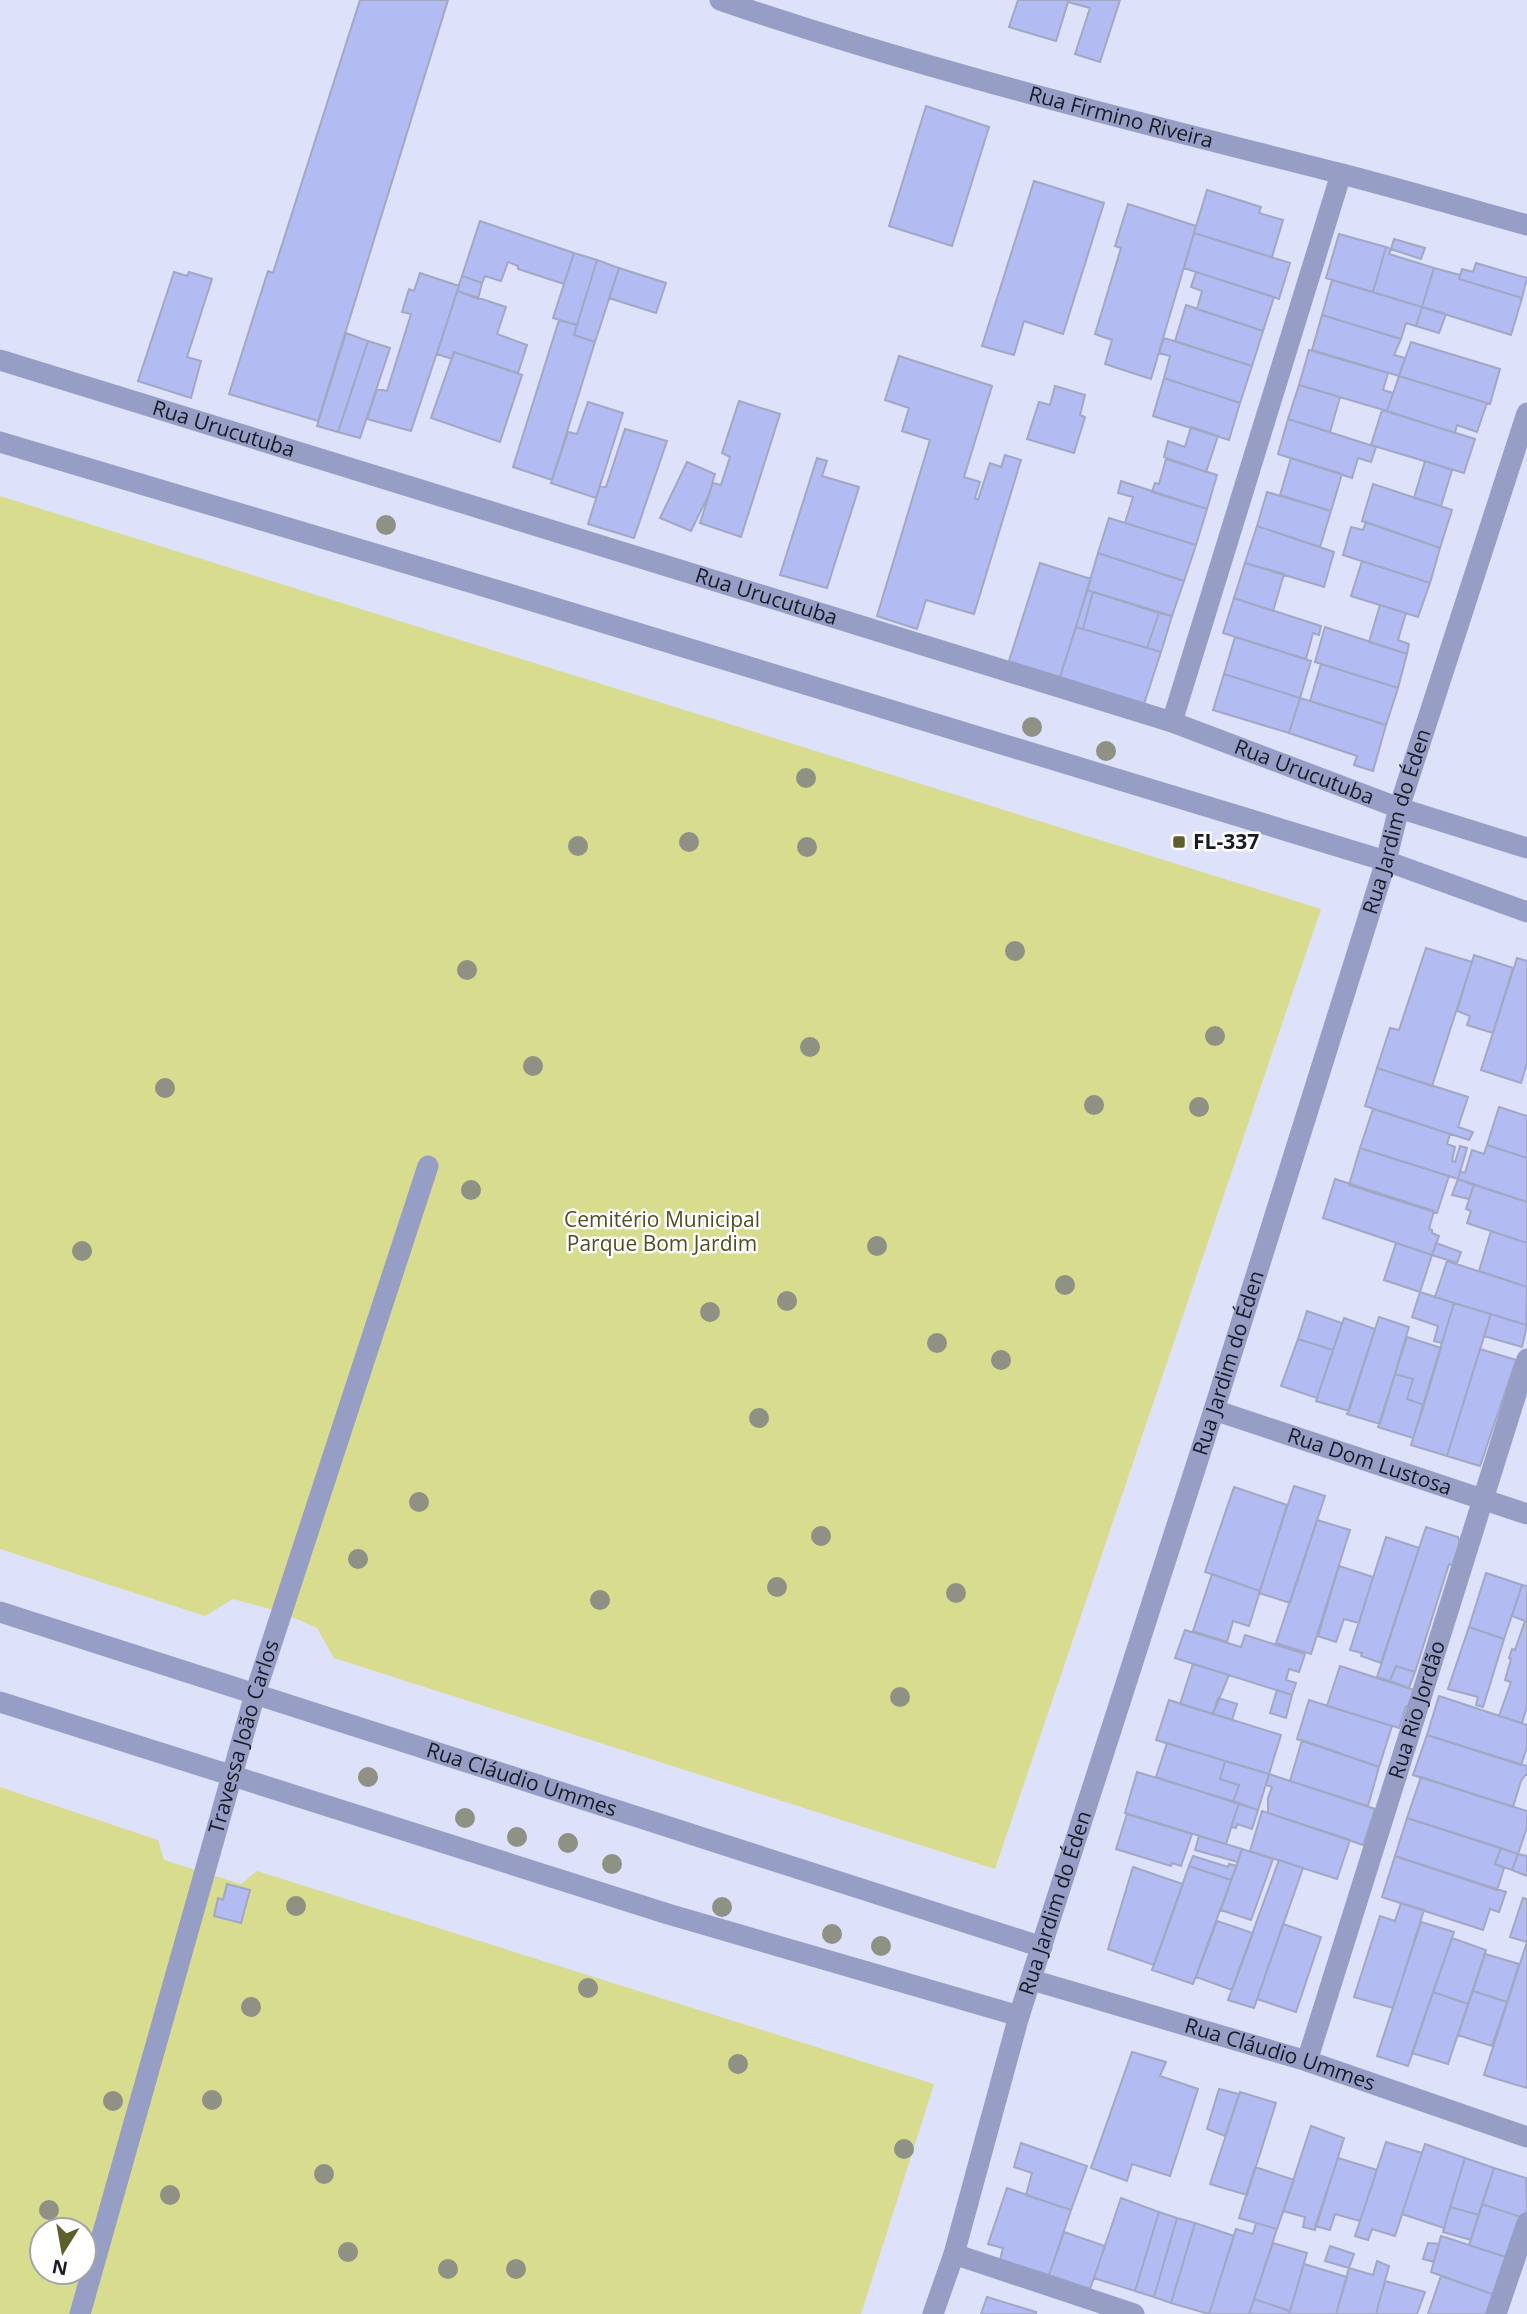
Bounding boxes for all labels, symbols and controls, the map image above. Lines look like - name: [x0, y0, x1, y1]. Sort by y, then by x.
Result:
- street label: Rua Firmino Riveira: [1026, 79, 1217, 154]
- street label: Rua Urucutuba: [149, 393, 299, 463]
- street label: Rua Urucutuba: [692, 561, 841, 631]
- street label: Rua Jardim do Éden: [1355, 725, 1437, 918]
- street label: Rua Urucutuba: [1231, 732, 1379, 810]
- place label: FL-337: [1193, 827, 1259, 855]
- marker: FL-337: [1171, 834, 1187, 850]
- park label: Cemitério Municipal Parque Bom Jardim: [564, 1205, 760, 1257]
- street label: Rua Jardim do Éden: [1185, 1267, 1270, 1459]
- street label: Rua Dom Lustosa: [1284, 1420, 1456, 1501]
- street label: Travessa João Carlos: [201, 1636, 285, 1837]
- street label: Rua Rio Jordão: [1381, 1637, 1451, 1782]
- street label: Rua Cláudio Ummes: [423, 1735, 621, 1822]
- street label: Rua Jardim do Éden: [1012, 1807, 1097, 1998]
- street label: Rua Cláudio Ummes: [1182, 2011, 1380, 2097]
- north arrow: [28, 2216, 98, 2286]
- text: N: [50, 2253, 70, 2282]

